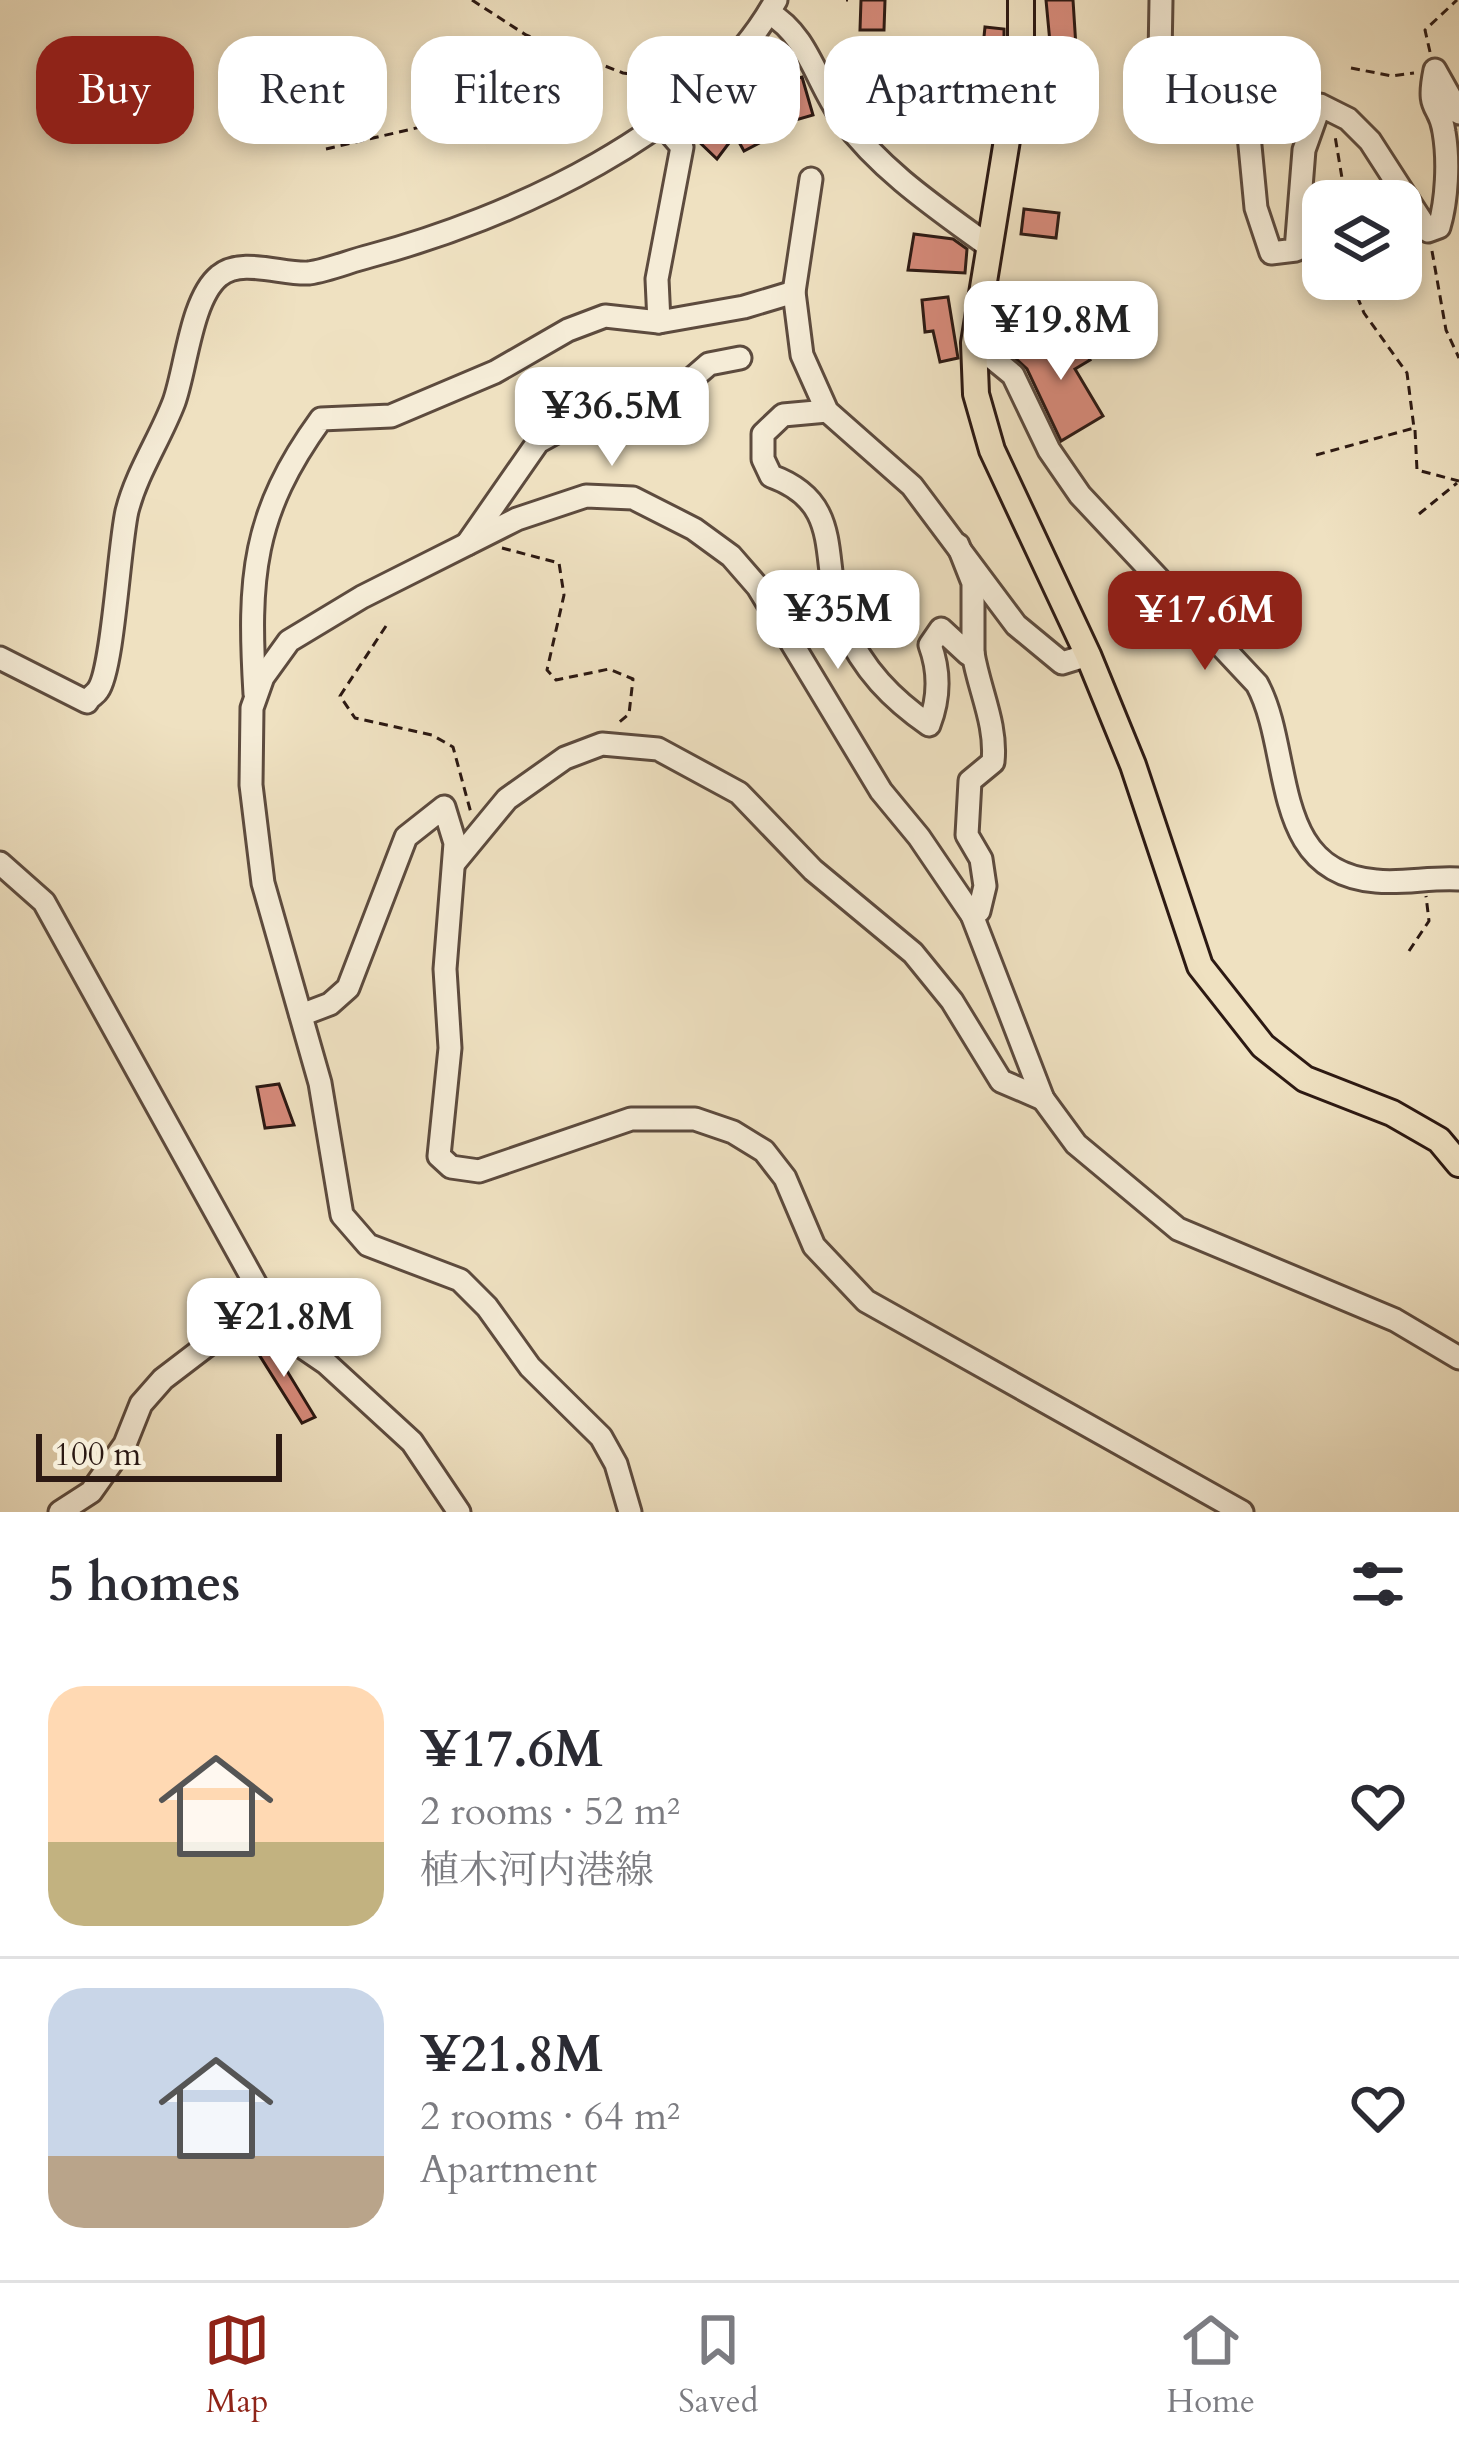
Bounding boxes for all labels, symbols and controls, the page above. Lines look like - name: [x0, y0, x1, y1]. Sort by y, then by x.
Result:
- chip: Buy: [36, 36, 194, 144]
- chip: Rent: [218, 36, 387, 144]
- chip: Filters: [411, 36, 603, 144]
- chip: New: [627, 36, 800, 144]
- chip: Apartment: [824, 36, 1099, 144]
- chip: House: [1123, 36, 1321, 144]
- map controls: [1302, 180, 1422, 300]
- button: layers: [1302, 180, 1422, 300]
- pin: ¥19.8M: [963, 281, 1159, 383]
- text: ¥19.8M: [991, 293, 1131, 346]
- pin: ¥36.5M: [514, 367, 710, 469]
- text: ¥36.5M: [542, 379, 682, 432]
- pin: ¥35M: [767, 570, 909, 672]
- pin: ¥17.6M: [1107, 571, 1303, 673]
- text: ¥35M: [784, 582, 892, 635]
- text: ¥17.6M: [1135, 583, 1275, 636]
- pin: ¥21.8M: [186, 1278, 382, 1380]
- text: ¥21.8M: [214, 1290, 354, 1343]
- scale bar: [36, 1428, 282, 1481]
- text: 100 m: [54, 1432, 141, 1477]
- text: 5 homes: [48, 1549, 240, 1619]
- icon: filters: [1345, 1551, 1411, 1617]
- text: ¥17.6M: [420, 1715, 603, 1785]
- icon: home: [144, 1734, 288, 1878]
- icon: heart: [1345, 1773, 1411, 1839]
- text: 2 rooms · 52 m²: [420, 1785, 680, 1838]
- text: 植木河内港線: [420, 1844, 654, 1897]
- text: ¥21.8M: [420, 2020, 603, 2090]
- icon: home: [144, 2036, 288, 2180]
- icon: heart: [1345, 2075, 1411, 2141]
- text: 2 rooms · 64 m²: [420, 2090, 680, 2143]
- text: Apartment: [420, 2143, 597, 2196]
- tab: Map: [204, 2307, 270, 2424]
- tab: Saved: [678, 2307, 758, 2424]
- tab: Home: [1167, 2307, 1255, 2424]

